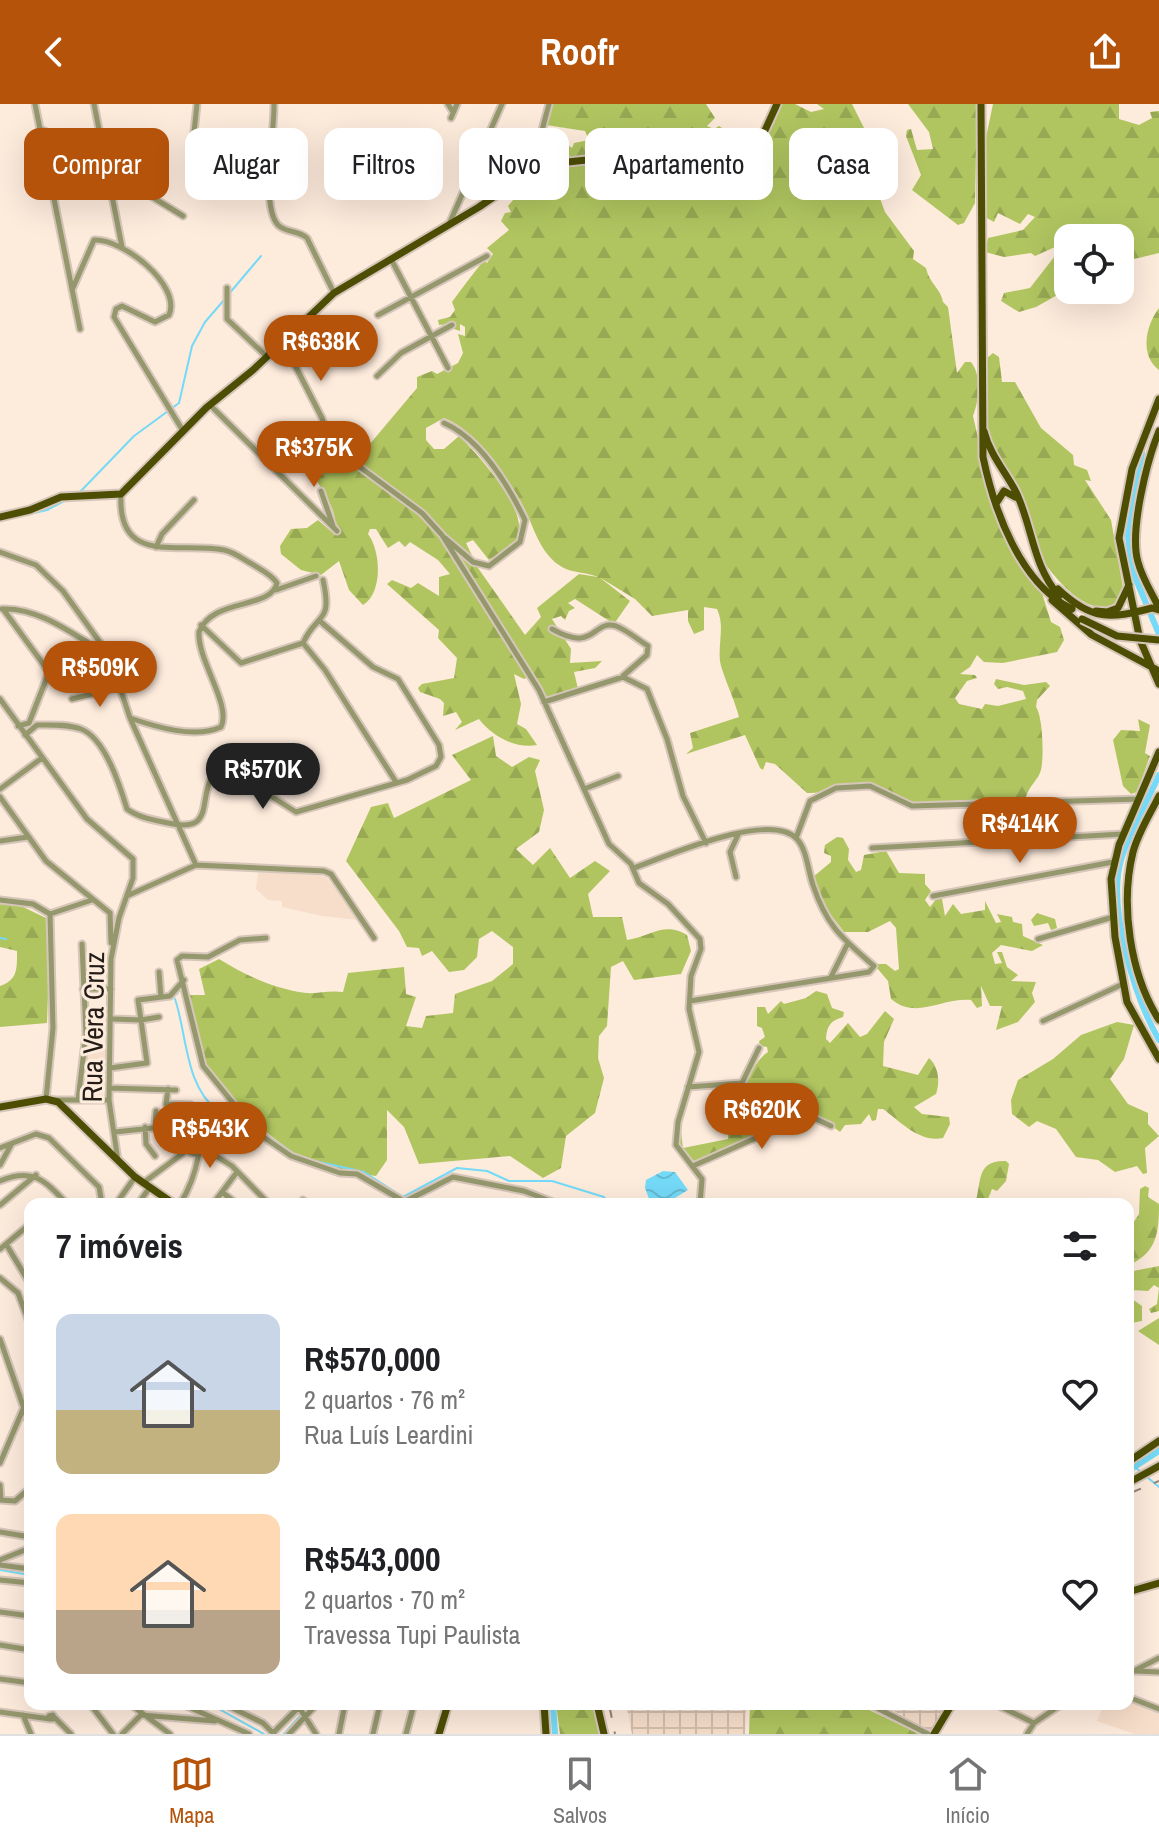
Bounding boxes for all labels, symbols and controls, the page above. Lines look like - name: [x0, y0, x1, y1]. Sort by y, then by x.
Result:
- text: Roofr: [540, 28, 619, 76]
- icon: back: [32, 30, 76, 74]
- icon: share: [1083, 30, 1127, 74]
- chip: Comprar: [24, 128, 169, 200]
- chip: Alugar: [185, 128, 308, 200]
- chip: Filtros: [324, 128, 443, 200]
- chip: Novo: [459, 128, 569, 200]
- chip: Apartamento: [585, 128, 773, 200]
- chip: Casa: [789, 128, 898, 200]
- map controls: [1054, 224, 1134, 304]
- button: locate: [1054, 224, 1134, 304]
- pin: R$638K: [256, 315, 386, 383]
- text: R$638K: [282, 323, 360, 358]
- pin: R$375K: [249, 421, 379, 489]
- text: R$375K: [275, 429, 353, 464]
- pin: R$509K: [35, 641, 165, 709]
- text: R$509K: [61, 649, 139, 684]
- pin: R$570K: [198, 743, 328, 811]
- text: R$570K: [224, 751, 302, 786]
- pin: R$414K: [955, 797, 1085, 865]
- text: R$414K: [981, 805, 1059, 840]
- street label: Rua Vera Cruz: [73, 951, 113, 1103]
- pin: R$620K: [697, 1083, 827, 1151]
- text: R$620K: [723, 1091, 801, 1126]
- pin: R$543K: [145, 1102, 275, 1170]
- text: R$543K: [171, 1110, 249, 1145]
- text: 7 imóveis: [56, 1223, 183, 1269]
- icon: filters: [1058, 1224, 1102, 1268]
- text: R$570,000: [304, 1336, 440, 1382]
- icon: home: [120, 1346, 216, 1442]
- icon: heart: [1058, 1372, 1102, 1416]
- text: 2 quartos · 76 m²: [304, 1382, 465, 1417]
- text: Rua Luís Leardini: [304, 1417, 474, 1452]
- text: R$543,000: [304, 1536, 440, 1582]
- icon: home: [120, 1546, 216, 1642]
- icon: heart: [1058, 1572, 1102, 1616]
- text: 2 quartos · 70 m²: [304, 1582, 465, 1617]
- text: Travessa Tupi Paulista: [304, 1617, 520, 1652]
- tab: Mapa: [169, 1752, 214, 1830]
- tab: Salvos: [553, 1752, 607, 1830]
- tab: Início: [946, 1752, 990, 1830]

